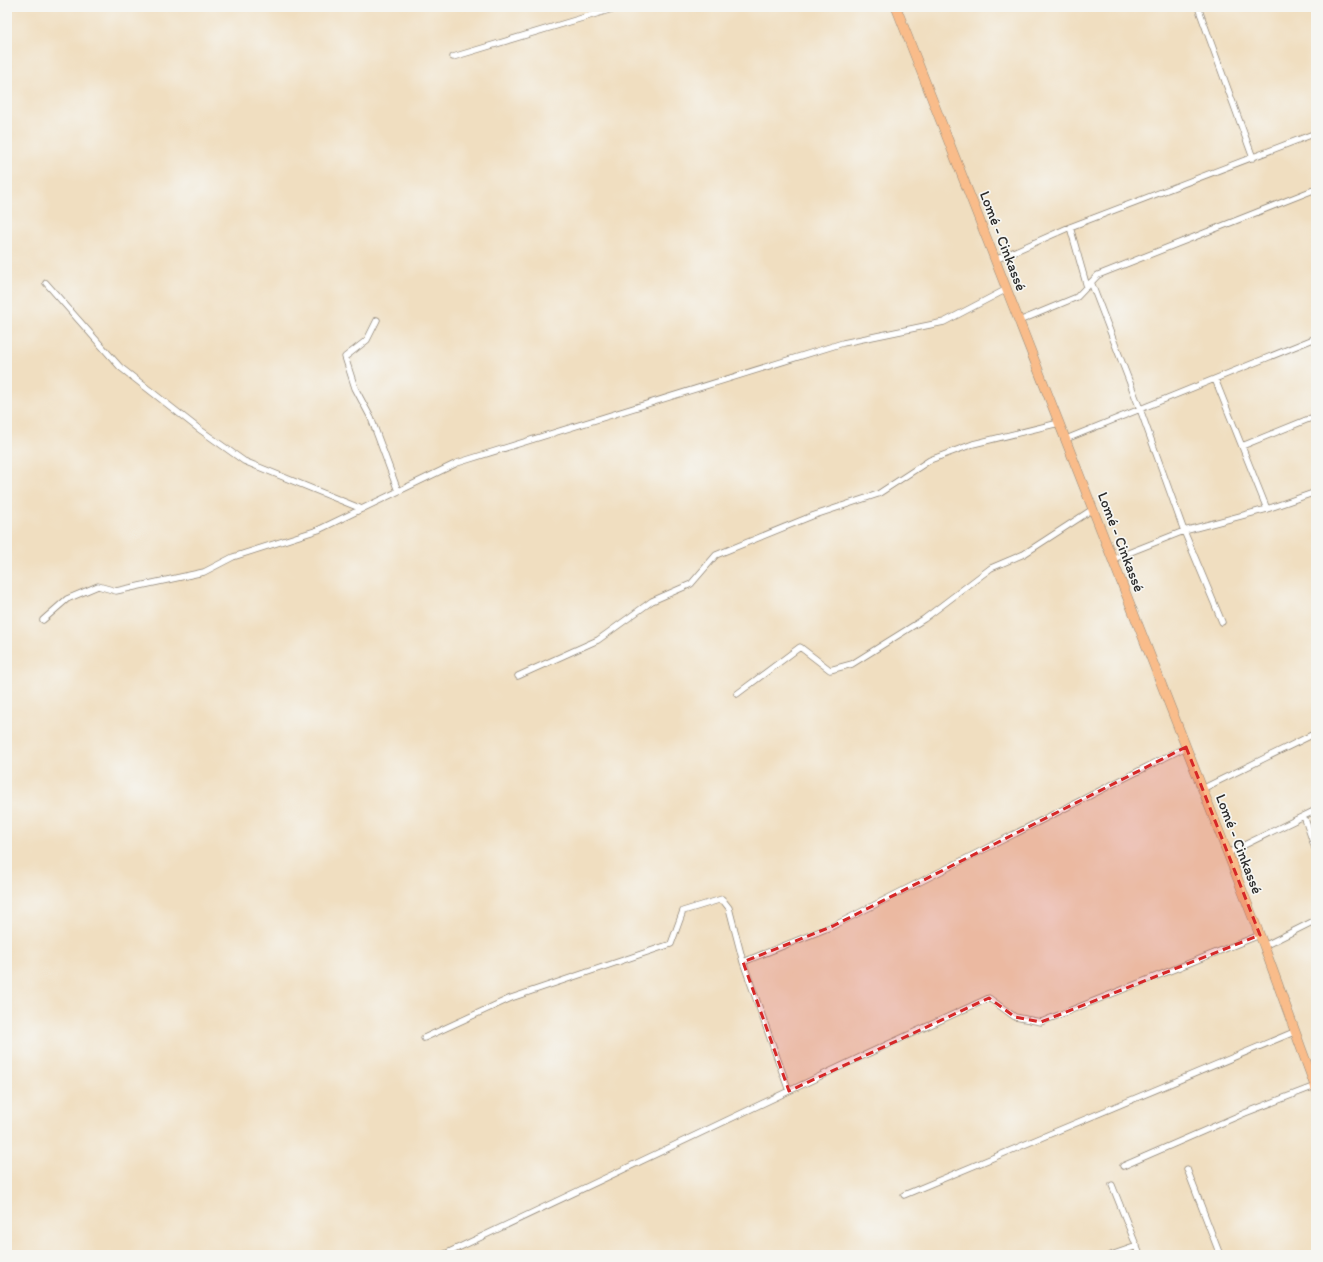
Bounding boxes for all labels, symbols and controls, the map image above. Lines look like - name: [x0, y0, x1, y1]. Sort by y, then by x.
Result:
- street label: Lomé - Cinkassé: [976, 189, 1030, 293]
- street label: Lomé - Cinkassé: [1094, 490, 1148, 594]
- street label: Lomé - Cinkassé: [1212, 792, 1266, 896]

